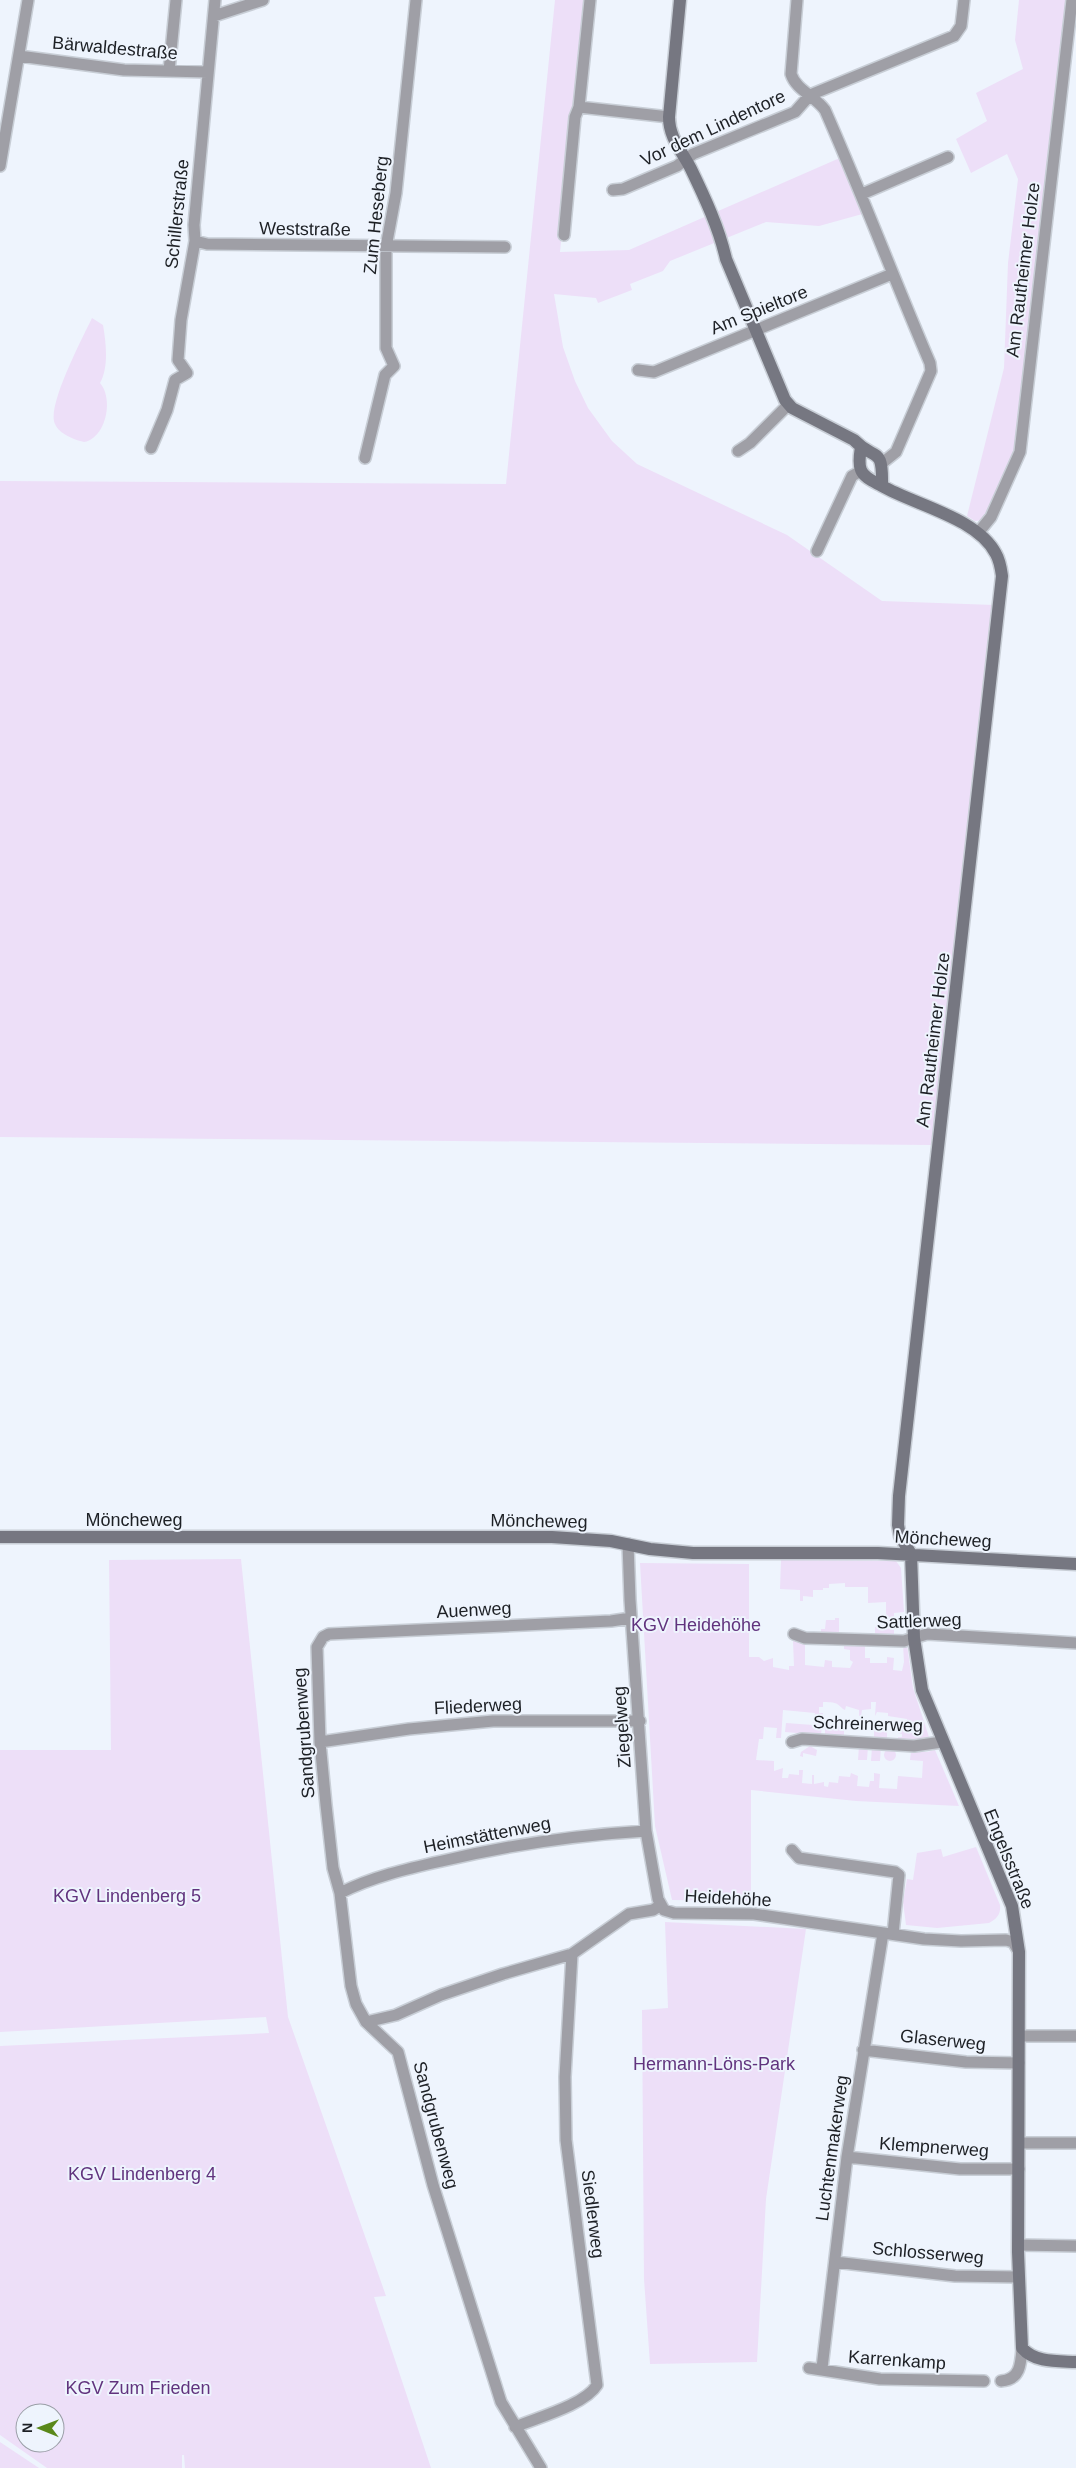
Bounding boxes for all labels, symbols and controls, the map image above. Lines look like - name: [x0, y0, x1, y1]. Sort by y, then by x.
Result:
- street label: Bärwaldestraße: [51, 33, 179, 63]
- street label: Vor dem Lindentore: [638, 86, 788, 170]
- street label: Zum Heseberg: [360, 155, 392, 275]
- street label: Schillerstraße: [161, 158, 193, 270]
- street label: Am Rautheimer Holze: [1002, 181, 1044, 359]
- street label: Weststraße: [259, 218, 351, 240]
- street label: Am Spieltore: [707, 281, 811, 339]
- street label: Am Rautheimer Holze: [912, 951, 954, 1129]
- street label: Möncheweg: [85, 1510, 183, 1530]
- street label: Möncheweg: [490, 1510, 588, 1532]
- street label: Möncheweg: [894, 1526, 992, 1552]
- street label: Auenweg: [436, 1598, 512, 1622]
- street label: Sattlerweg: [876, 1610, 962, 1632]
- park label: KGV Heidehöhe: [631, 1615, 761, 1635]
- street label: Sandgrubenweg: [289, 1667, 319, 1799]
- street label: Ziegelweg: [609, 1685, 635, 1769]
- street label: Fliederweg: [434, 1694, 522, 1718]
- street label: Schreinerweg: [813, 1712, 923, 1736]
- street label: Engelsstraße: [980, 1806, 1038, 1912]
- street label: Heimstättenweg: [422, 1813, 552, 1857]
- park label: KGV Lindenberg 5: [53, 1886, 201, 1906]
- street label: Heidehöhe: [684, 1886, 772, 1910]
- street label: Glaserweg: [899, 2026, 987, 2054]
- park label: Hermann-Löns-Park: [633, 2054, 796, 2074]
- street label: Sandgrubenweg: [409, 2059, 463, 2191]
- street label: Luchtenmakerweg: [812, 2074, 852, 2222]
- street label: Klempnerweg: [878, 2133, 990, 2161]
- park label: KGV Lindenberg 4: [68, 2164, 216, 2184]
- street label: Siedlerweg: [578, 2169, 608, 2259]
- street label: Schlosserweg: [871, 2238, 985, 2268]
- street label: Karrenkamp: [847, 2347, 947, 2373]
- park label: KGV Zum Frieden: [65, 2378, 211, 2398]
- north arrow: [15, 2403, 65, 2453]
- text: N: [19, 2423, 35, 2433]

